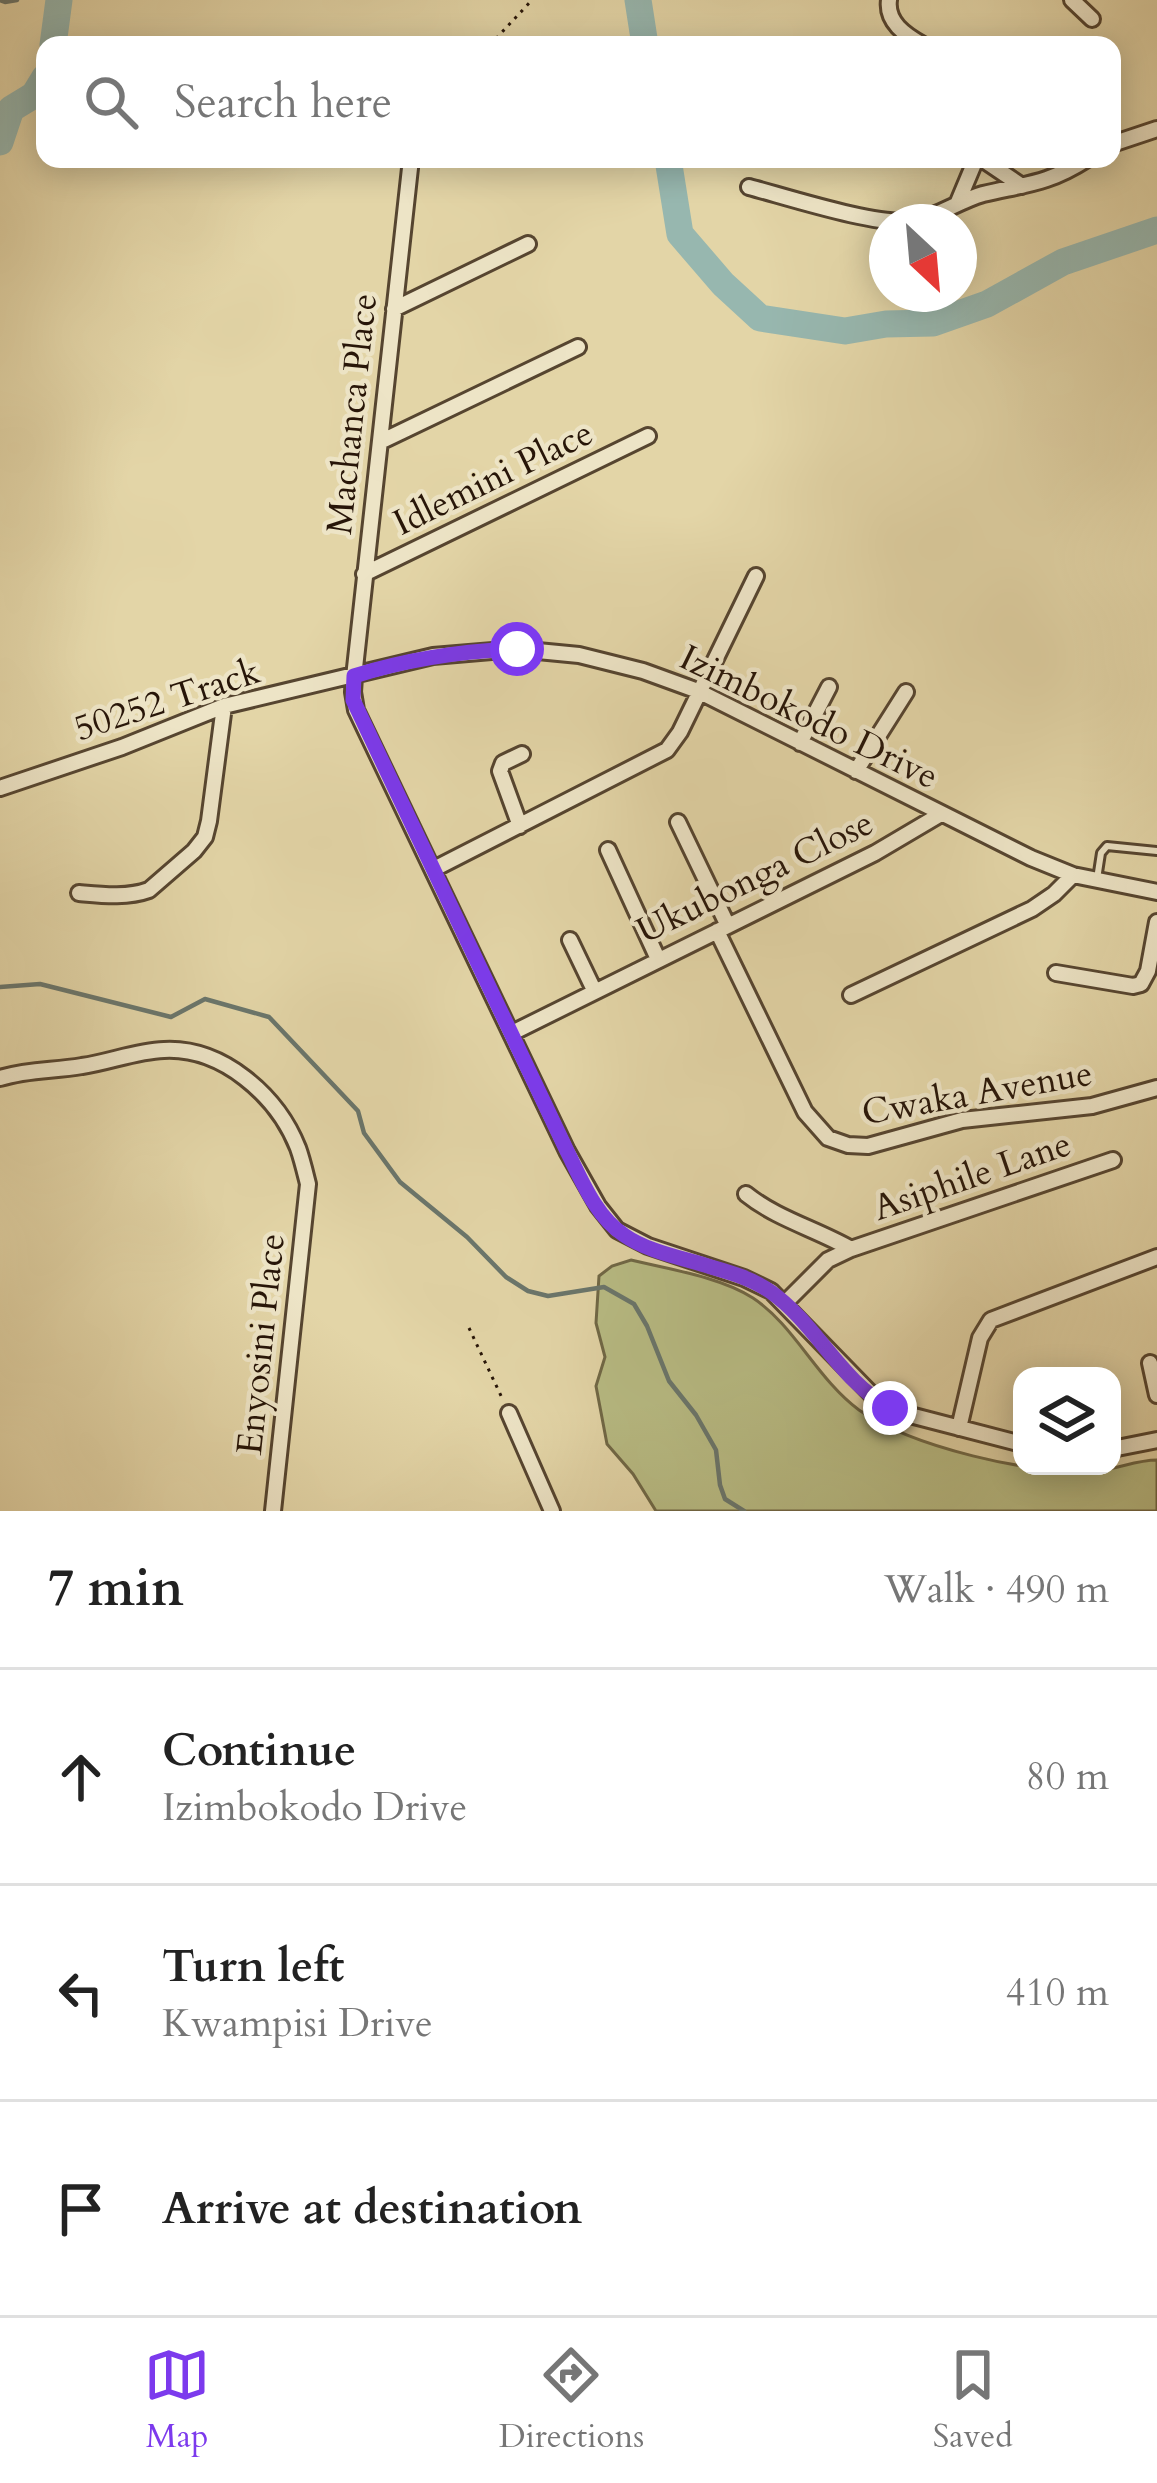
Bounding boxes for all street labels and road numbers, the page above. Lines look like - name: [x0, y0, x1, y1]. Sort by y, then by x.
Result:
- street label: Machanca Place: [315, 291, 389, 537]
- street label: Idlemini Place: [385, 409, 601, 547]
- street label: Izimbokodo Drive: [672, 633, 946, 801]
- street label: 50252 Track: [68, 647, 267, 753]
- street label: Ukubonga Close: [628, 799, 882, 955]
- street label: Cwaka Avenue: [858, 1049, 1096, 1137]
- street label: Asiphile Lane: [867, 1119, 1077, 1233]
- street label: Enyosini Place: [225, 1231, 297, 1457]

